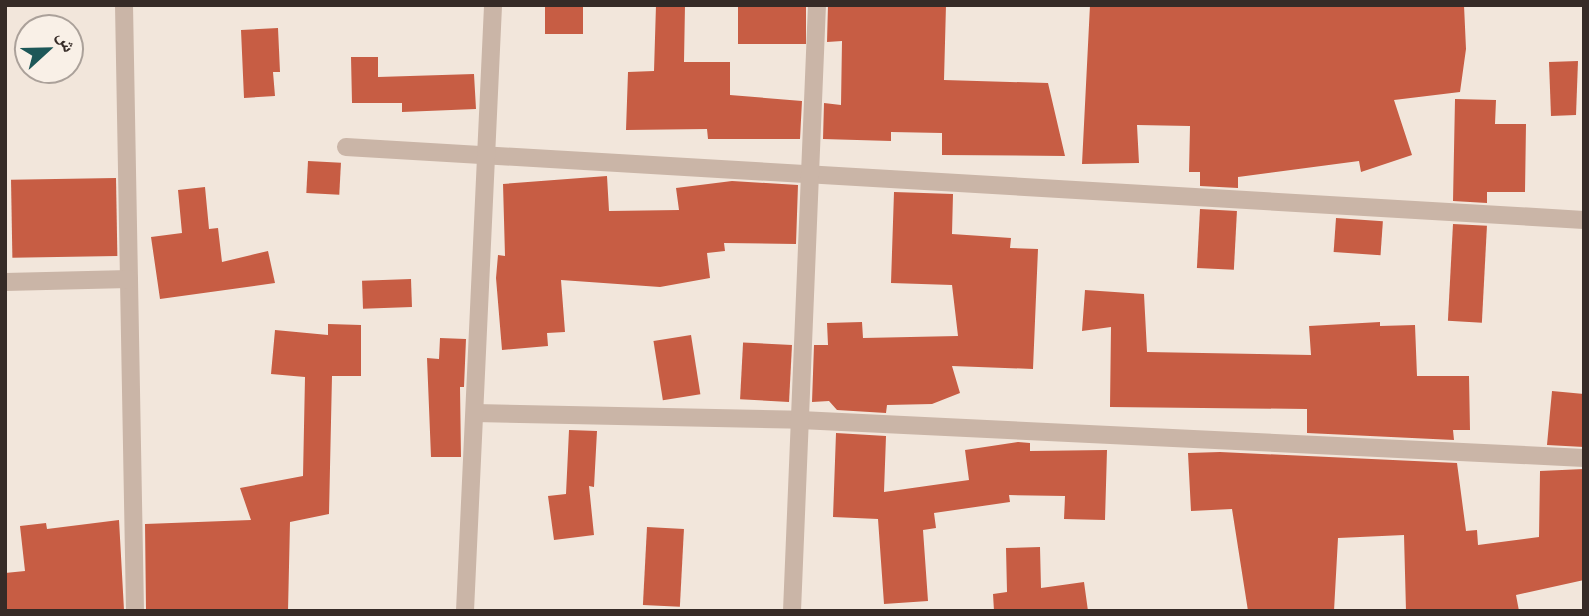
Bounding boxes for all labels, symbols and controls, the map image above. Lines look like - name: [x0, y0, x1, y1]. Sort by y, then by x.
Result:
- north arrow: [14, 14, 84, 84]
- text: ش: [53, 28, 82, 55]

